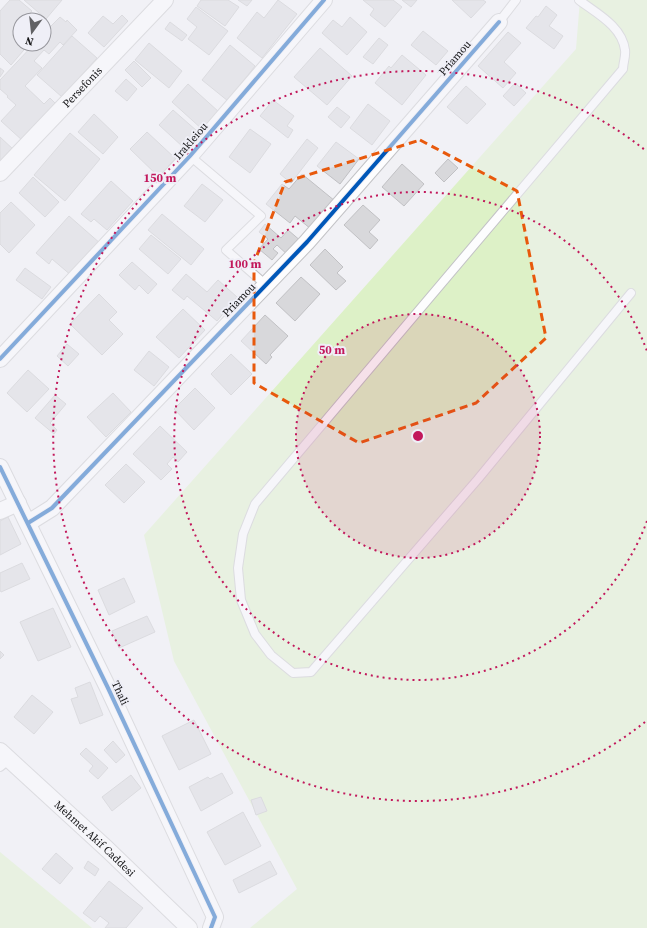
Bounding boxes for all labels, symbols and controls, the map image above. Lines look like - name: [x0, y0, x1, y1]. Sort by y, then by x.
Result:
- north arrow: [12, 12, 52, 52]
- text: N: [24, 33, 35, 49]
- street label: Priamou: [436, 37, 475, 79]
- street label: Persefonis: [59, 63, 105, 111]
- street label: Irakleiou: [171, 119, 212, 163]
- text: 150 m: [144, 170, 177, 186]
- text: 100 m: [229, 256, 262, 272]
- street label: Priamou: [219, 279, 259, 320]
- text: 50 m: [319, 342, 345, 358]
- centre of rings: [411, 429, 425, 443]
- street label: Thali: [108, 678, 132, 708]
- street label: Mehmet Akif Caddesi: [51, 797, 139, 880]

